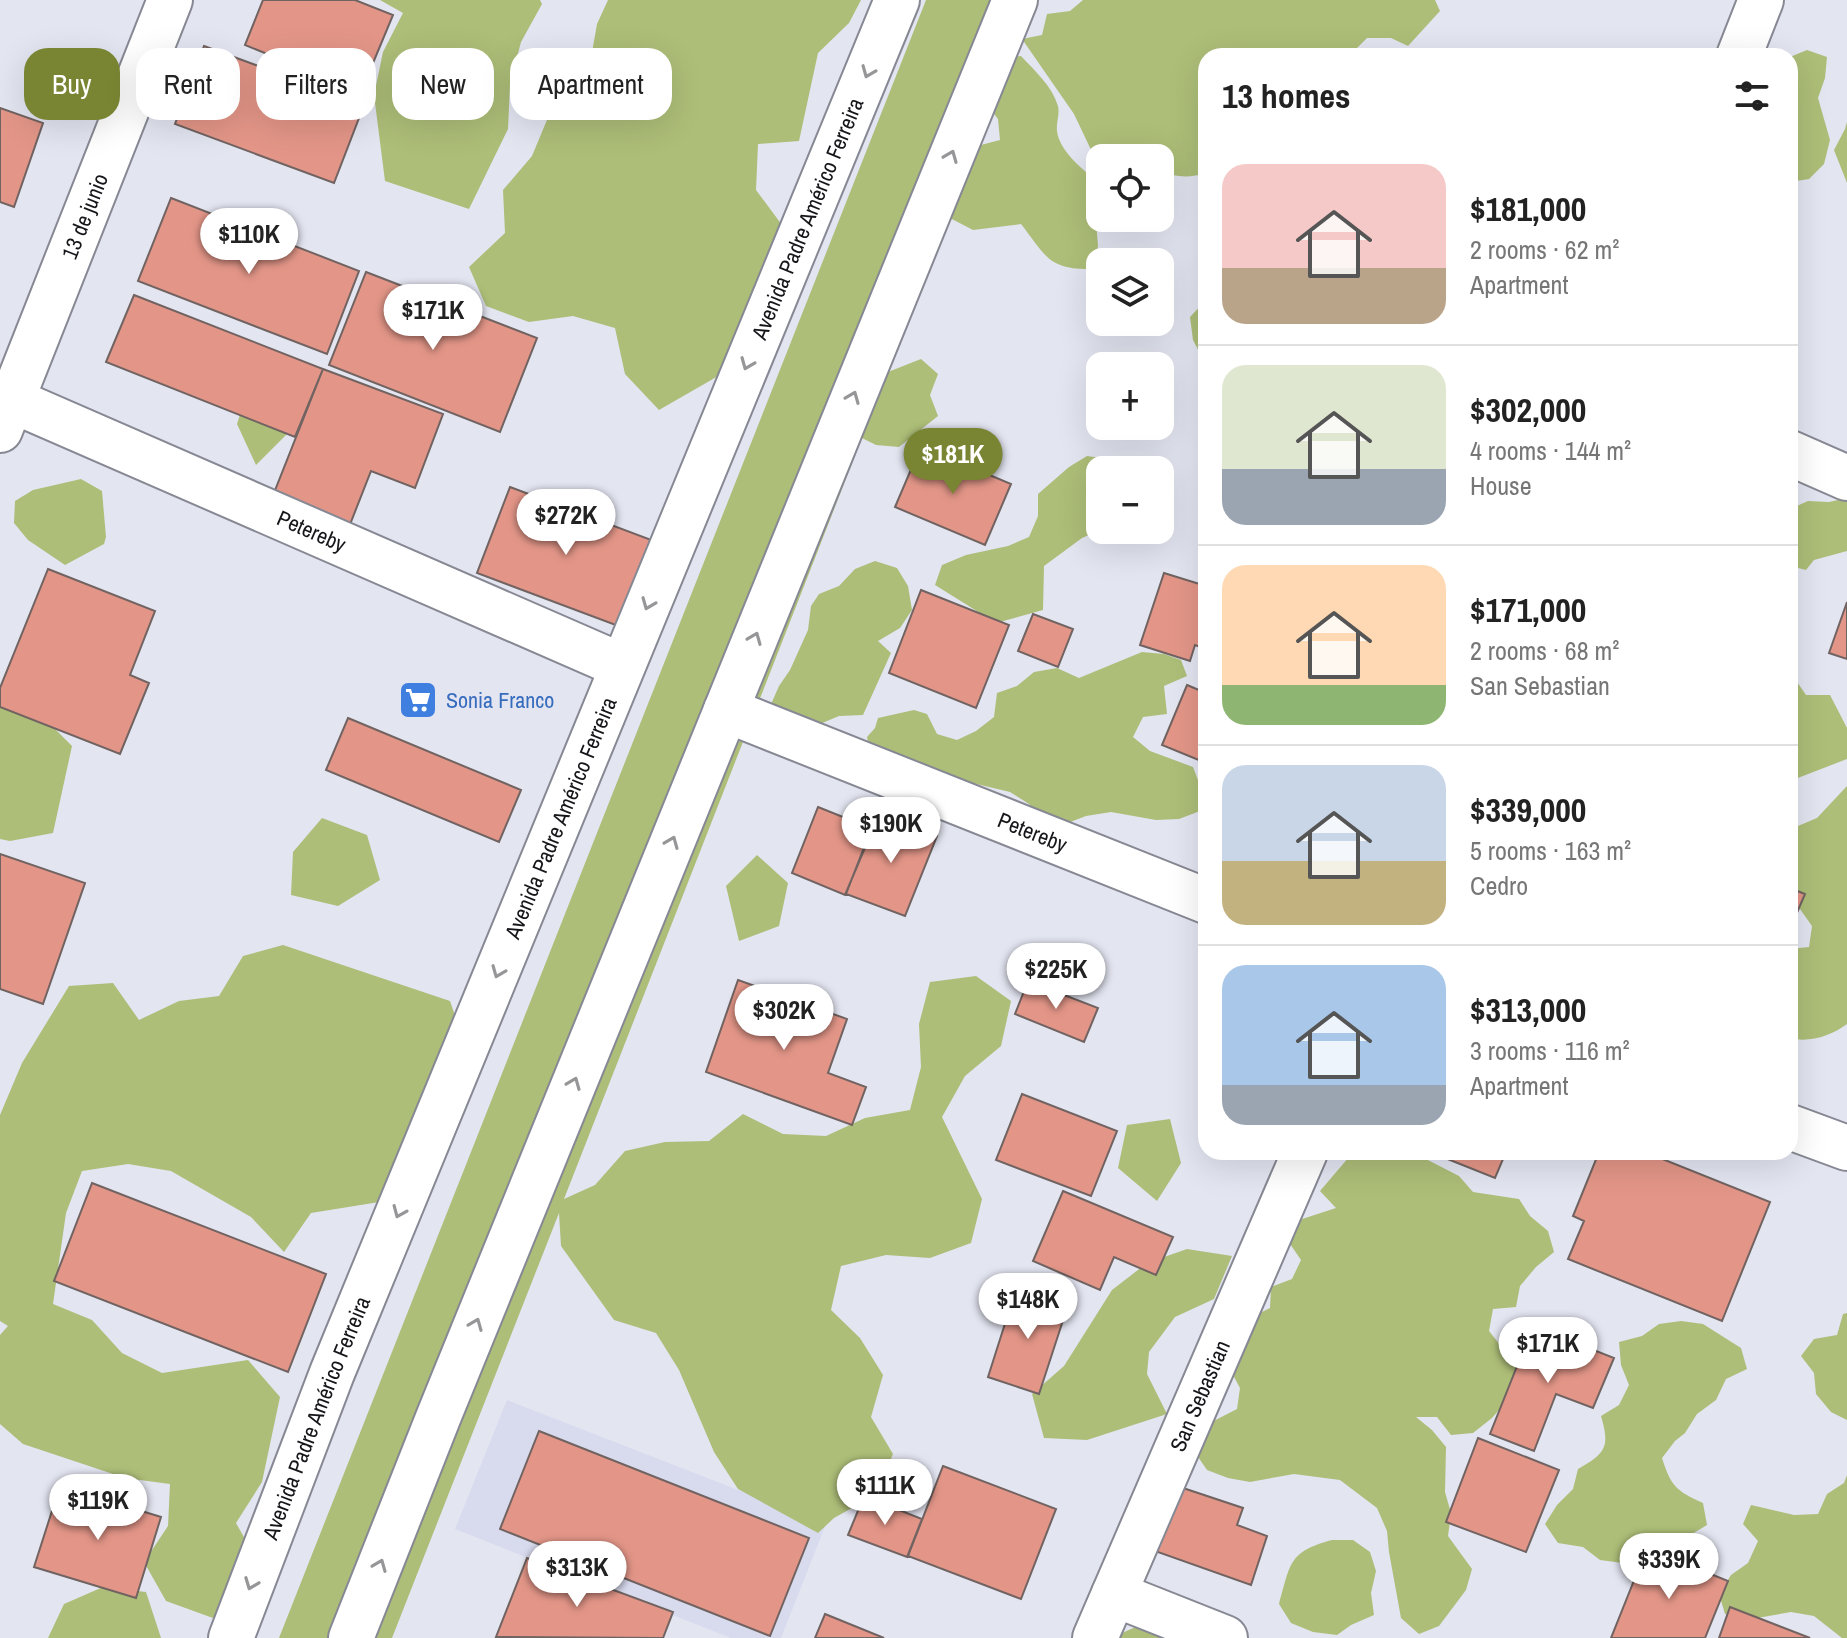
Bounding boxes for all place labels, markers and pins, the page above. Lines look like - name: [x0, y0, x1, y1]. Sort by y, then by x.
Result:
- pin: $110K: [193, 208, 305, 276]
- pin: $171K: [377, 284, 489, 352]
- pin: $181K: [897, 428, 1009, 496]
- pin: $272K: [510, 489, 622, 557]
- supermarket icon: Sonia Franco: [397, 679, 439, 721]
- place label: Sonia Franco: [446, 685, 554, 715]
- pin: $190K: [835, 797, 947, 865]
- pin: $225K: [1000, 943, 1112, 1011]
- pin: $302K: [728, 984, 840, 1052]
- pin: $148K: [972, 1273, 1084, 1341]
- pin: $171K: [1492, 1317, 1604, 1385]
- pin: $111K: [829, 1459, 941, 1527]
- pin: $119K: [42, 1474, 154, 1542]
- pin: $339K: [1613, 1533, 1725, 1601]
- pin: $313K: [521, 1541, 633, 1609]

